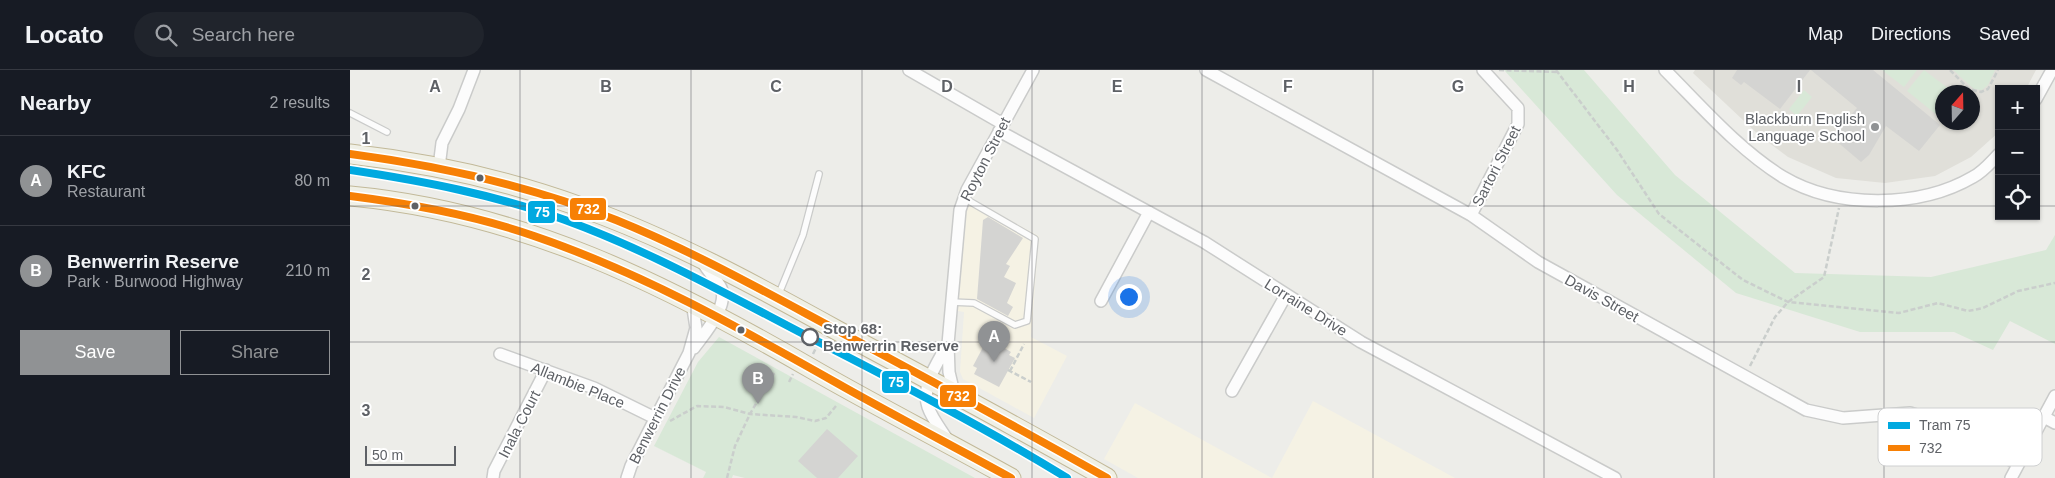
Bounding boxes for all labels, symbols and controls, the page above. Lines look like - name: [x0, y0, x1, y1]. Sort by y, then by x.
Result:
- search box: [134, 12, 484, 57]
- text: Locato: [25, 21, 104, 48]
- icon: search: [152, 21, 180, 49]
- text: Search here: [192, 24, 295, 45]
- text: Map: [1808, 24, 1843, 44]
- text: Directions: [1871, 24, 1951, 44]
- text: Saved: [1979, 24, 2030, 44]
- text: A: [429, 78, 441, 95]
- text: B: [600, 78, 612, 95]
- text: C: [770, 78, 782, 95]
- text: D: [941, 78, 953, 95]
- text: E: [1112, 78, 1123, 95]
- text: F: [1283, 78, 1293, 95]
- text: G: [1452, 78, 1464, 95]
- text: H: [1623, 78, 1635, 95]
- text: I: [1797, 78, 1801, 95]
- north arrow: [1935, 85, 1980, 130]
- map controls: [1995, 85, 2040, 220]
- button: +: [1995, 85, 2040, 130]
- text: Nearby: [20, 91, 91, 114]
- text: 2 results: [270, 94, 330, 111]
- place label: Blackburn English Language School: [1745, 110, 1865, 144]
- street label: Royton Street: [957, 114, 1014, 204]
- marker: Blackburn English Language School: [1869, 121, 1881, 133]
- street label: Sartori Street: [1468, 122, 1524, 209]
- text: 1: [362, 130, 371, 147]
- button: −: [1995, 130, 2040, 175]
- text: KFC: [67, 161, 106, 182]
- text: A: [30, 172, 42, 189]
- text: 80 m: [294, 172, 330, 189]
- unlabelled marker: [475, 173, 485, 183]
- button: locate: [1995, 175, 2040, 220]
- text: Restaurant: [67, 183, 145, 200]
- line badge: 732: [569, 197, 607, 221]
- line badge: 75: [527, 200, 556, 224]
- unlabelled marker: [410, 201, 420, 211]
- text: 732: [576, 201, 600, 217]
- text: 75: [534, 204, 550, 220]
- text: Benwerrin Reserve: [67, 251, 239, 272]
- text: B: [30, 262, 42, 279]
- text: 210 m: [286, 262, 330, 279]
- text: 2: [362, 266, 371, 283]
- street label: Davis Street: [1562, 271, 1643, 326]
- text: Park · Burwood Highway: [67, 273, 243, 290]
- street label: Lorraine Drive: [1262, 275, 1350, 339]
- your location: [1116, 284, 1142, 310]
- place label: Stop 68: Benwerrin Reserve: [823, 320, 959, 354]
- pin: A: [978, 321, 1010, 362]
- unlabelled marker: [736, 325, 746, 335]
- marker: Stop 68: Benwerrin Reserve: [801, 328, 819, 346]
- button: Save: [20, 330, 170, 375]
- button: Share: [180, 330, 330, 375]
- street label: Allambie Place: [529, 359, 627, 411]
- pin: B: [742, 363, 774, 404]
- street label: Benwerrin Drive: [625, 364, 689, 466]
- line badge: 75: [881, 370, 910, 394]
- text: 75: [888, 374, 904, 390]
- line badge: 732: [939, 384, 977, 408]
- street label: Inala Court: [495, 387, 544, 461]
- text: 732: [946, 388, 970, 404]
- text: 3: [362, 402, 371, 419]
- legend: [1878, 408, 2042, 466]
- text: Tram 75: [1919, 417, 1971, 433]
- text: 732: [1919, 440, 1943, 456]
- scale bar: [365, 443, 456, 466]
- text: 50 m: [372, 447, 403, 463]

